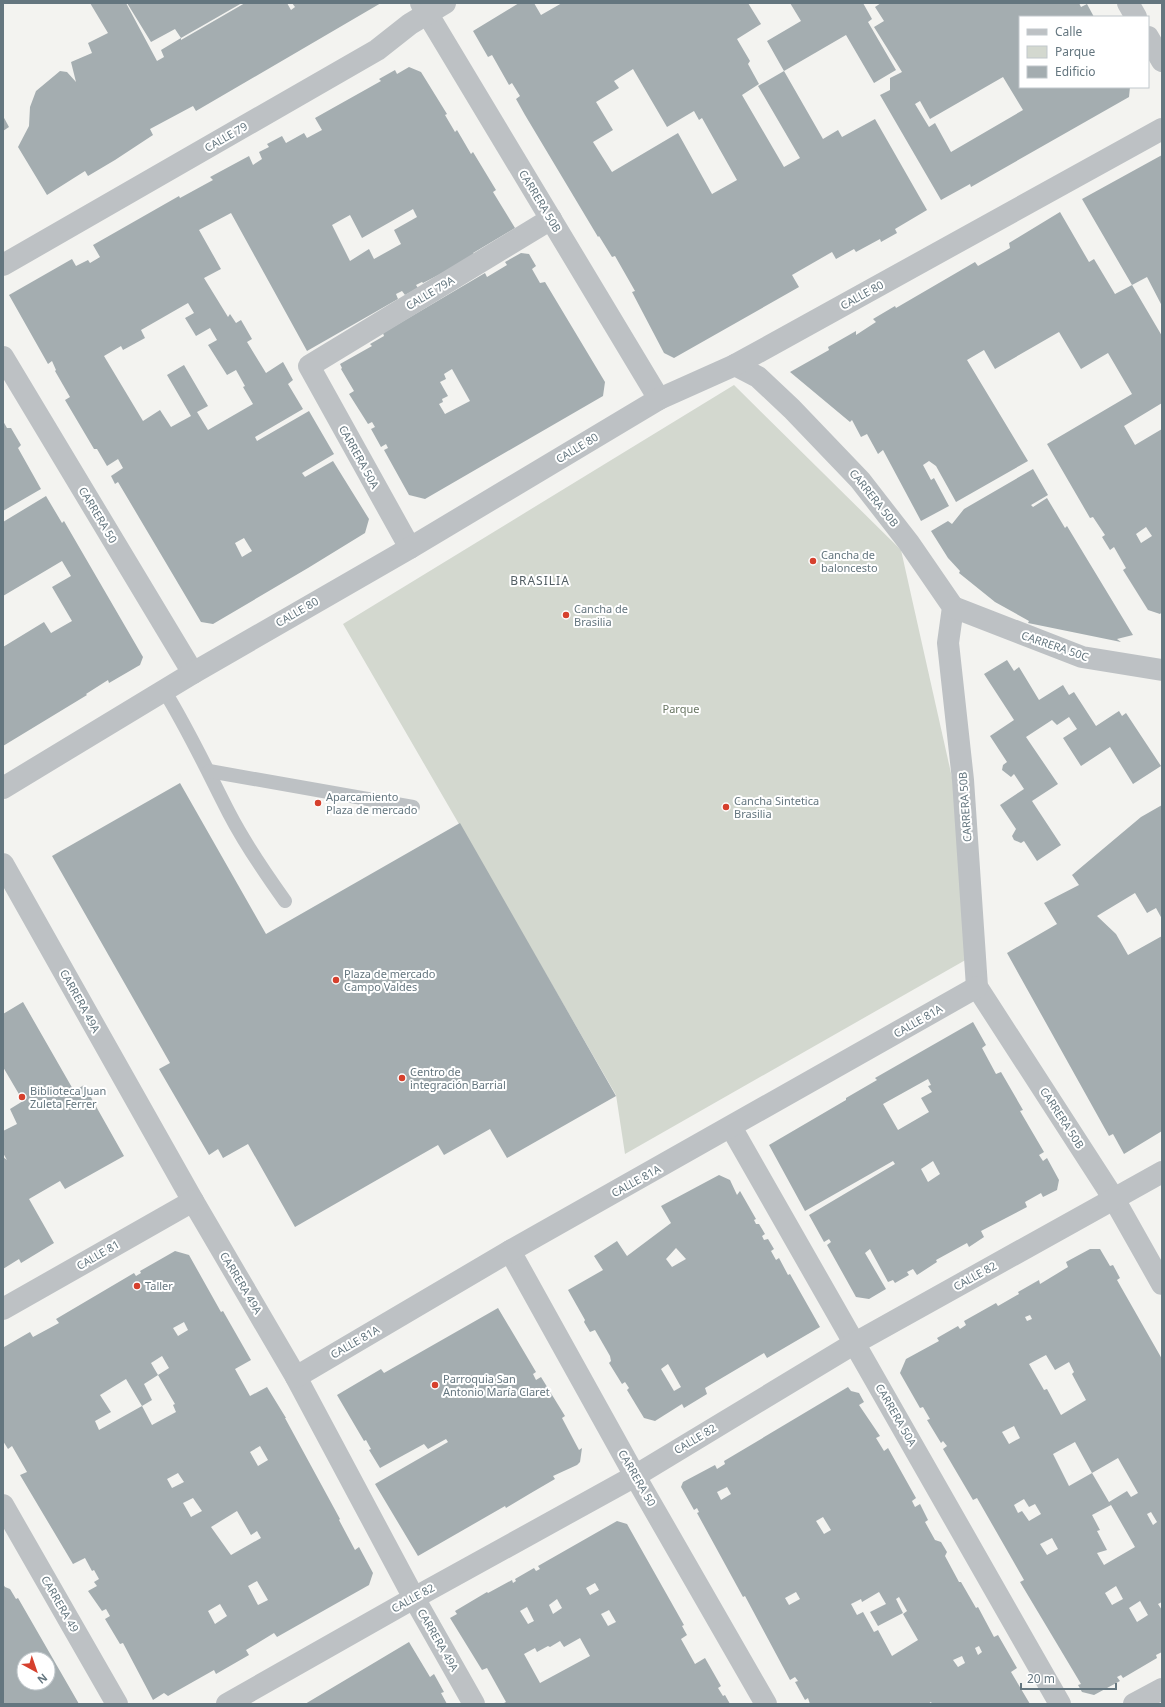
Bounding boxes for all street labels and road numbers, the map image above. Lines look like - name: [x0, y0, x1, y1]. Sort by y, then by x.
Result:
- street label: CALLE 79: [202, 118, 250, 155]
- street label: CARRERA 50B: [516, 167, 565, 235]
- street label: CALLE 79A: [403, 272, 458, 313]
- street label: CALLE 80: [838, 277, 886, 313]
- street label: CARRERA 50A: [336, 422, 383, 492]
- street label: CALLE 80: [553, 429, 601, 466]
- street label: CARRERA 50B: [846, 466, 902, 530]
- street label: CARRERA 50: [76, 484, 121, 546]
- street label: CALLE 80: [273, 593, 321, 630]
- street label: CARRERA 50C: [1020, 627, 1091, 664]
- street label: CARRERA 50B: [955, 771, 974, 843]
- street label: CARRERA 49A: [57, 966, 104, 1036]
- street label: CALLE 81A: [891, 1000, 946, 1041]
- street label: CARRERA 50B: [1037, 1084, 1088, 1151]
- street label: CALLE 81A: [608, 1160, 664, 1200]
- street label: CALLE 81: [74, 1236, 122, 1273]
- street label: CARRERA 49A: [217, 1249, 266, 1317]
- street label: CALLE 82: [951, 1258, 999, 1294]
- street label: CALLE 81A: [328, 1321, 383, 1362]
- street label: CARRERA 50A: [872, 1381, 921, 1450]
- street label: CALLE 82: [671, 1420, 719, 1457]
- street label: CARRERA 50: [615, 1447, 660, 1509]
- street label: CARRERA 49: [38, 1573, 83, 1635]
- street label: CALLE 82: [389, 1580, 437, 1616]
- street label: CARRERA 49A: [414, 1606, 463, 1675]

